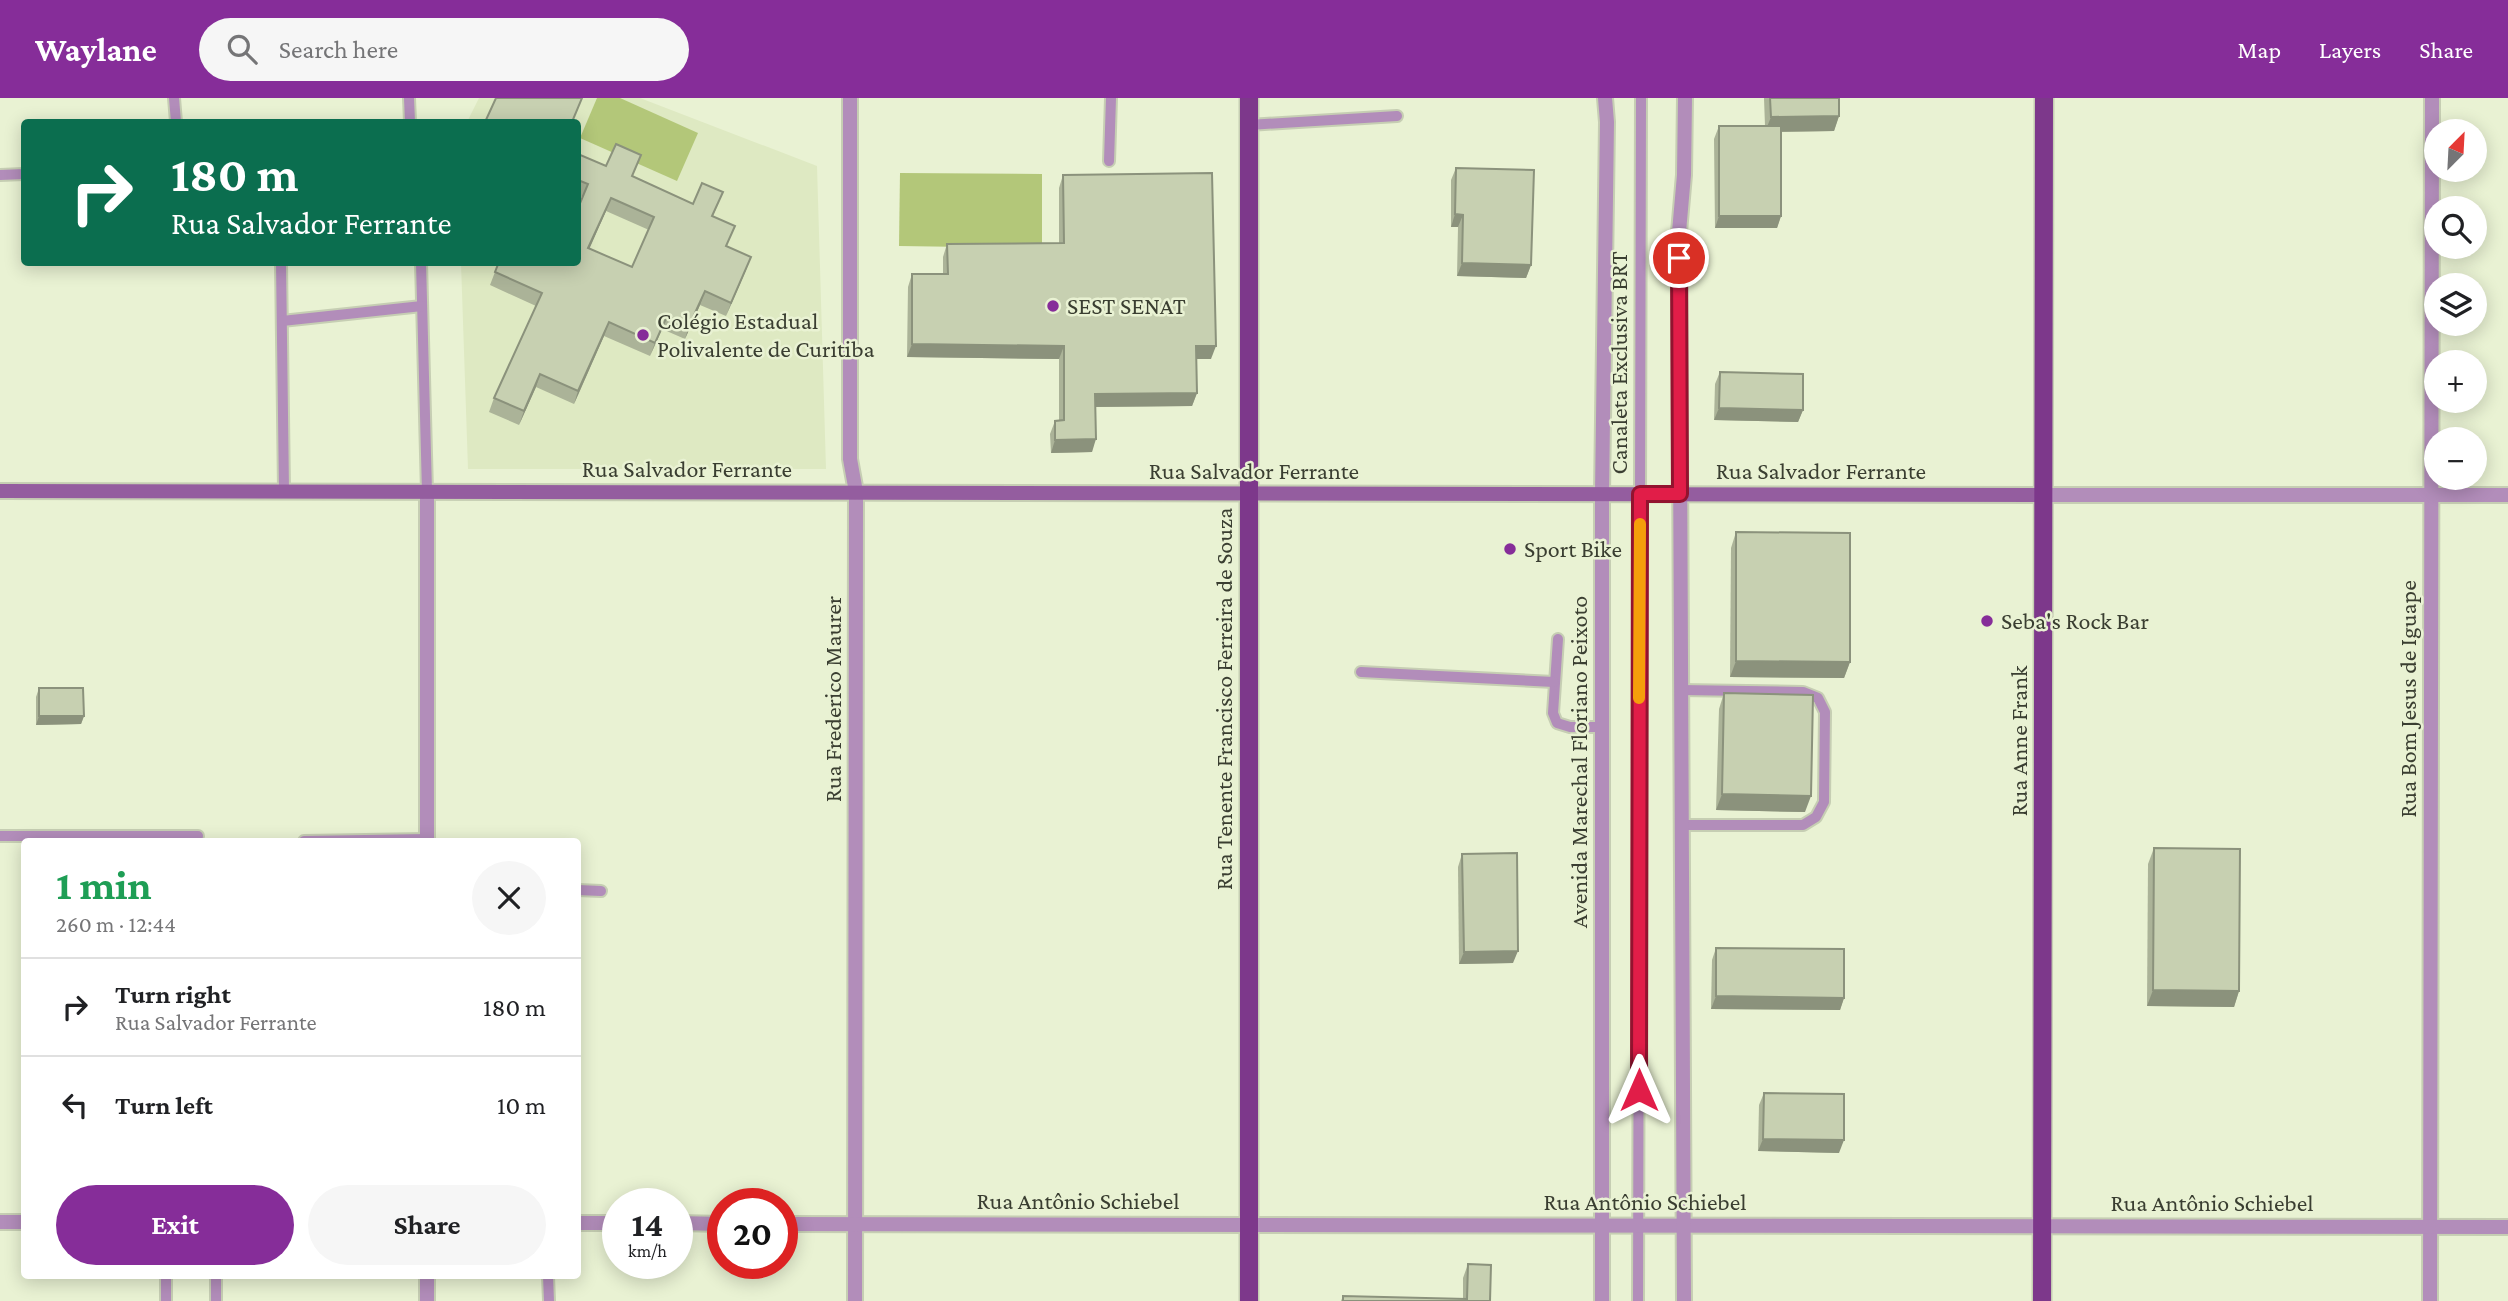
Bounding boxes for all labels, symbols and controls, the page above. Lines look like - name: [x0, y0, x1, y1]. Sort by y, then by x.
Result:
- search box: [199, 18, 689, 81]
- icon: search: [223, 30, 261, 68]
- text: Waylane: [35, 31, 157, 68]
- text: Search here: [279, 35, 398, 64]
- text: Map: [2237, 36, 2281, 63]
- text: Layers: [2319, 36, 2381, 63]
- text: Share: [2419, 36, 2473, 63]
- north arrow: [2424, 119, 2487, 182]
- map controls: [2424, 119, 2487, 490]
- icon: right: [56, 147, 147, 238]
- text: 180 m: [171, 147, 299, 202]
- button: search: [2424, 196, 2487, 259]
- text: Rua Salvador Ferrante: [171, 205, 451, 241]
- pin: [1649, 228, 1709, 288]
- icon: arrive: [1660, 239, 1698, 277]
- street label: Canaleta Exclusiva BRT: [1605, 252, 1632, 474]
- button: layers: [2424, 273, 2487, 336]
- place label: SEST SENAT: [1067, 292, 1186, 319]
- marker: SEST SENAT: [1045, 298, 1061, 314]
- place label: Colégio Estadual Polivalente de Curitiba: [657, 307, 875, 362]
- marker: Colégio Estadual Polivalente de Curitiba: [635, 327, 651, 343]
- button: +: [2424, 350, 2487, 413]
- button: −: [2424, 427, 2487, 490]
- street label: Rua Salvador Ferrante: [582, 455, 792, 482]
- street label: Rua Salvador Ferrante: [1149, 457, 1359, 484]
- street label: Rua Salvador Ferrante: [1716, 457, 1926, 484]
- street label: Rua Tenente Francisco Ferreira de Souza: [1210, 508, 1237, 890]
- place label: Sport Bike: [1524, 535, 1622, 562]
- marker: Sport Bike: [1502, 541, 1518, 557]
- street label: Rua Bom Jesus de Iguape: [2394, 580, 2421, 818]
- street label: Rua Frederico Maurer: [819, 595, 846, 802]
- street label: Avenida Marechal Floriano Peixoto: [1565, 596, 1592, 928]
- place label: Seba's Rock Bar: [2001, 607, 2149, 634]
- marker: Seba's Rock Bar: [1979, 613, 1995, 629]
- street label: Rua Anne Frank: [2005, 665, 2032, 817]
- text: 1 min: [56, 861, 152, 908]
- button: close: [472, 861, 546, 935]
- text: 260 m · 12:44: [56, 911, 176, 937]
- text: Turn right: [115, 980, 231, 1009]
- icon: right: [56, 988, 94, 1026]
- text: 180 m: [483, 993, 546, 1022]
- text: Rua Salvador Ferrante: [115, 1009, 317, 1035]
- position arrow: [1602, 1053, 1676, 1127]
- icon: left: [56, 1086, 94, 1124]
- text: Turn left: [115, 1091, 213, 1120]
- text: 10 m: [497, 1091, 546, 1120]
- button: Exit: [56, 1185, 294, 1265]
- button: Share: [308, 1185, 546, 1265]
- street label: Rua Antônio Schiebel: [977, 1187, 1180, 1214]
- speed limit sign: 20: [707, 1188, 798, 1279]
- street label: Rua Antônio Schiebel: [1544, 1188, 1747, 1215]
- street label: Rua Antônio Schiebel: [2111, 1189, 2314, 1216]
- text: 14: [632, 1205, 663, 1244]
- text: km/h: [628, 1241, 667, 1261]

